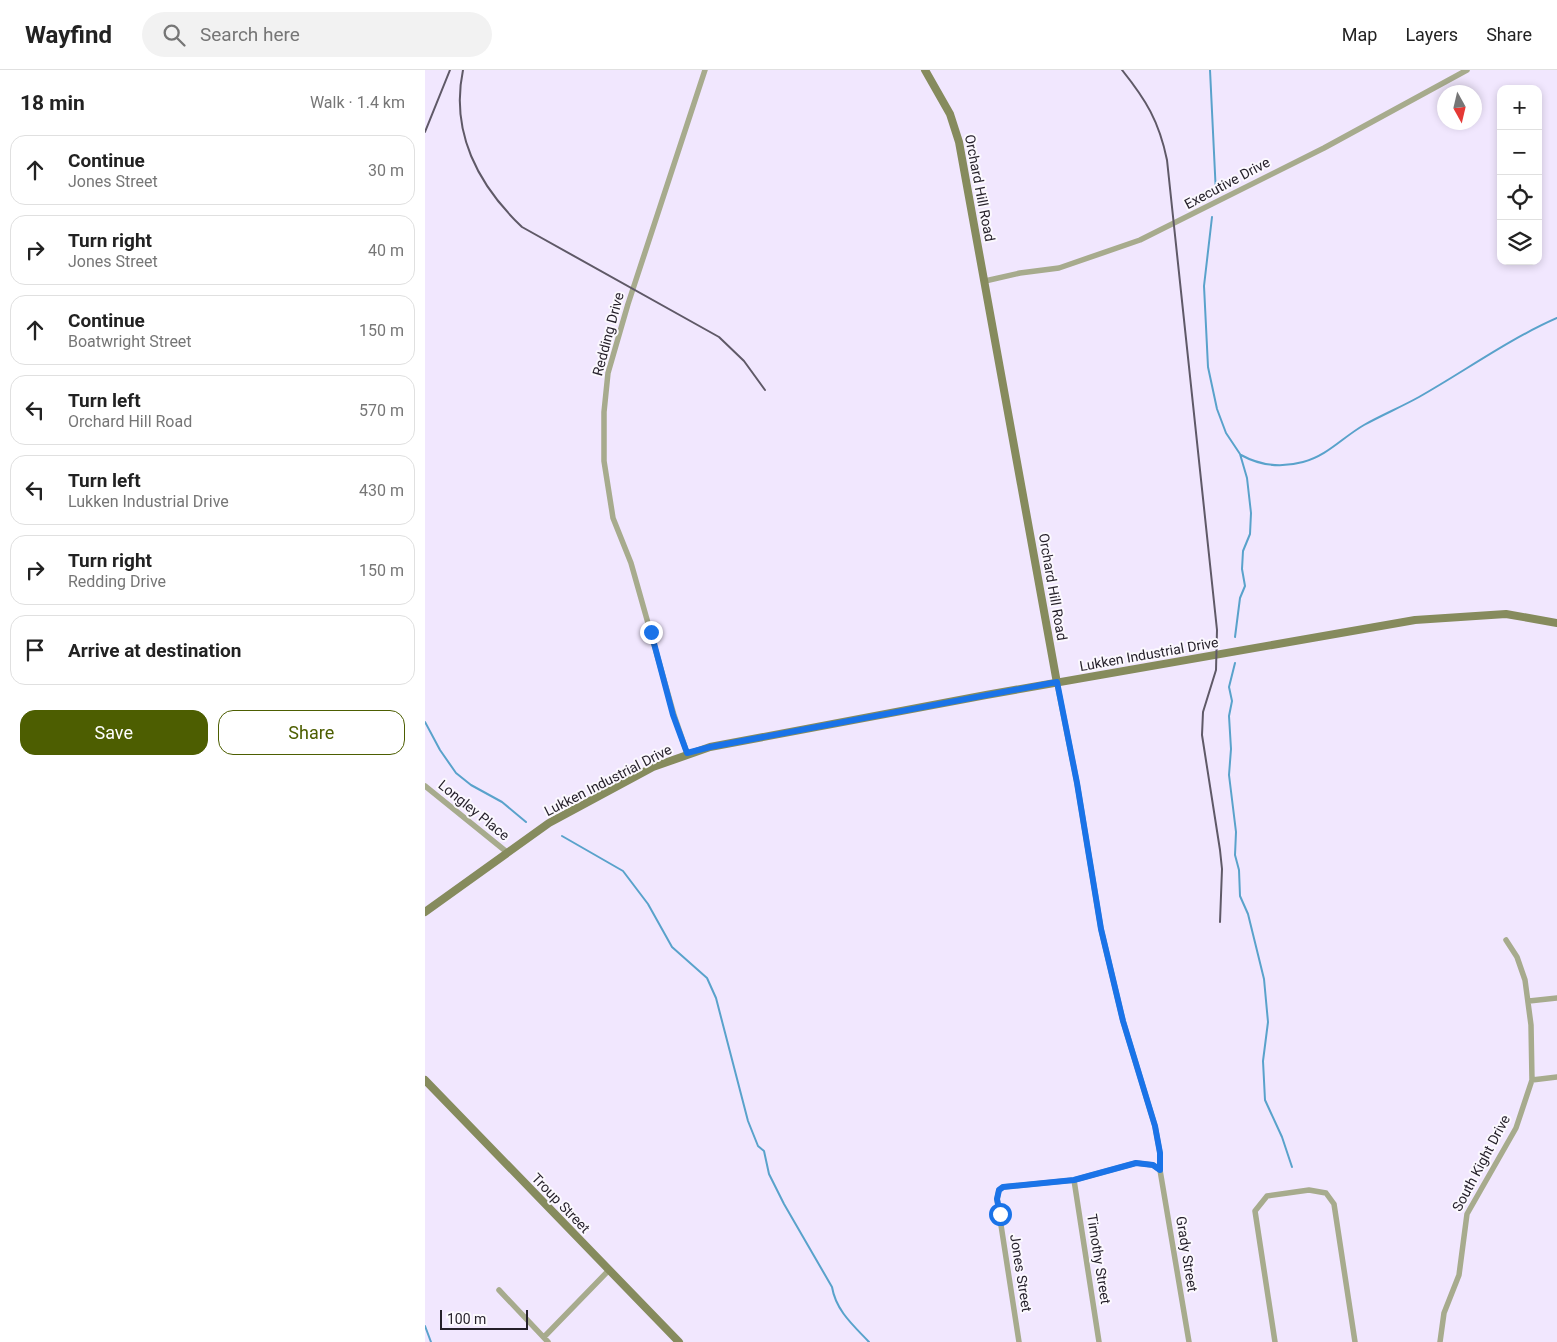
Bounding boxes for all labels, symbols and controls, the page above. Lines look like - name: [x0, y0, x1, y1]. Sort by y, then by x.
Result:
- search box: [142, 12, 492, 57]
- text: Wayfind: [25, 21, 112, 49]
- icon: search: [160, 21, 188, 49]
- text: Search here: [200, 23, 300, 46]
- text: Map: [1342, 24, 1377, 45]
- text: Layers: [1405, 24, 1458, 45]
- text: Share: [1486, 24, 1532, 45]
- north arrow: [1437, 85, 1482, 130]
- map controls: [1497, 85, 1542, 265]
- button: +: [1497, 85, 1542, 130]
- text: 18 min: [20, 91, 85, 115]
- text: Walk · 1.4 km: [310, 93, 405, 112]
- button: −: [1497, 130, 1542, 175]
- street label: Orchard Hill Road: [962, 133, 998, 243]
- text: Continue: [68, 149, 145, 172]
- street label: Executive Drive: [1182, 154, 1272, 212]
- icon: ahead: [21, 156, 49, 184]
- text: 30 m: [368, 161, 404, 180]
- text: Jones Street: [68, 172, 158, 191]
- button: locate: [1497, 175, 1542, 220]
- button: layers: [1497, 220, 1542, 265]
- text: Turn right: [68, 229, 152, 252]
- icon: right: [21, 236, 49, 264]
- text: 40 m: [368, 241, 404, 260]
- text: Jones Street: [68, 252, 158, 271]
- street label: Redding Drive: [589, 291, 627, 377]
- text: Continue: [68, 309, 145, 332]
- icon: ahead: [21, 316, 49, 344]
- text: 150 m: [359, 321, 404, 340]
- text: Boatwright Street: [68, 332, 192, 351]
- text: Turn left: [68, 389, 141, 412]
- icon: left: [21, 396, 49, 424]
- text: 570 m: [359, 401, 404, 420]
- text: Orchard Hill Road: [68, 412, 192, 431]
- text: Turn left: [68, 469, 141, 492]
- icon: left: [21, 476, 49, 504]
- text: 430 m: [359, 481, 404, 500]
- text: Lukken Industrial Drive: [68, 492, 229, 511]
- street label: Orchard Hill Road: [1036, 532, 1070, 642]
- text: Turn right: [68, 549, 152, 572]
- icon: right: [21, 556, 49, 584]
- text: 150 m: [359, 561, 404, 580]
- text: Redding Drive: [68, 572, 166, 591]
- route end: [640, 621, 663, 644]
- street label: Lukken Industrial Drive: [1078, 634, 1220, 674]
- icon: arrive: [21, 636, 49, 664]
- text: Arrive at destination: [68, 639, 241, 662]
- button: Save: [20, 710, 208, 755]
- button: Share: [218, 710, 405, 755]
- street label: Lukken Industrial Drive: [542, 741, 674, 819]
- street label: Longley Place: [435, 777, 513, 843]
- street label: South Kight Drive: [1449, 1112, 1513, 1214]
- street label: Troup Street: [529, 1170, 594, 1236]
- route start: [989, 1203, 1012, 1226]
- street label: Timothy Street: [1084, 1213, 1114, 1306]
- street label: Grady Street: [1173, 1215, 1201, 1293]
- street label: Jones Street: [1007, 1233, 1035, 1313]
- scale bar: [440, 1307, 527, 1330]
- text: 100 m: [447, 1311, 486, 1327]

